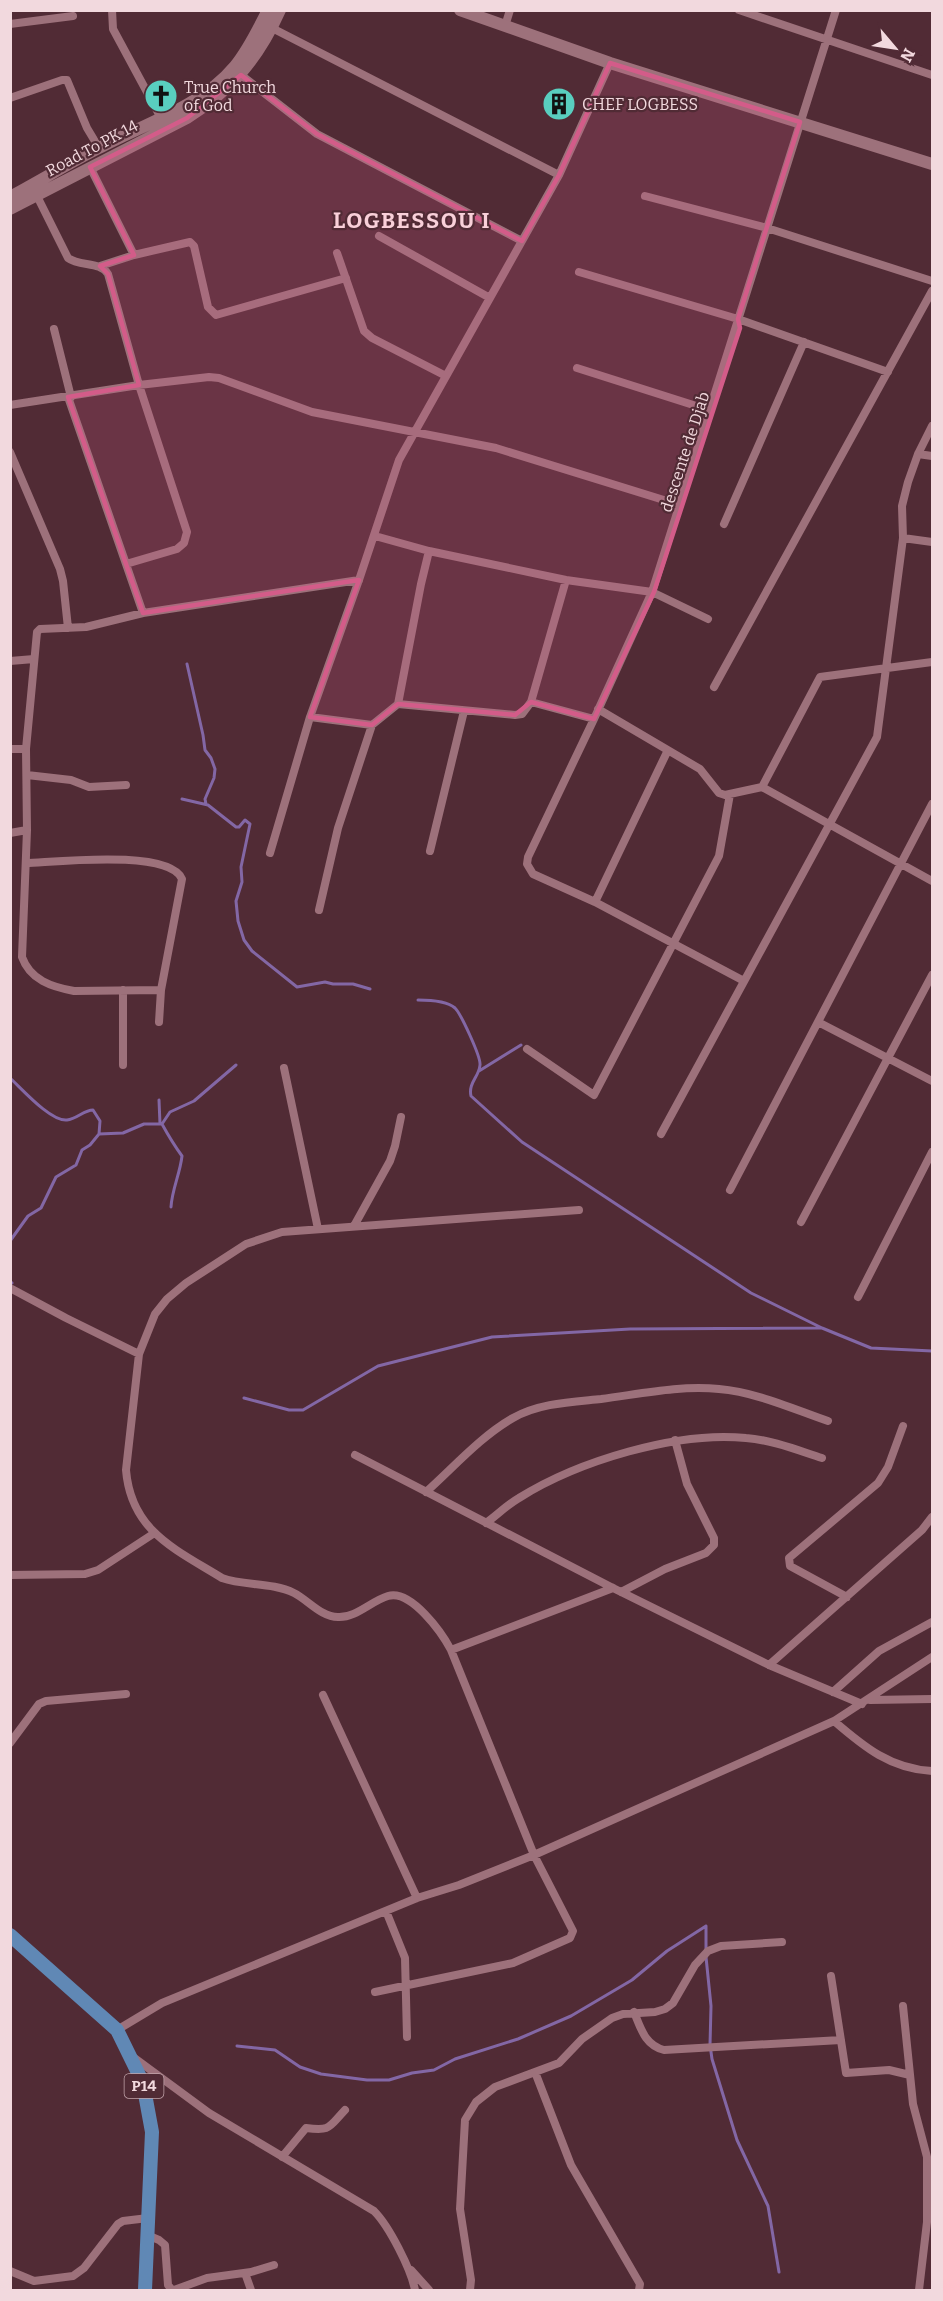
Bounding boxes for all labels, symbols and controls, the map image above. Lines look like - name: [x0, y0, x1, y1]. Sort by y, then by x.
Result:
- north arrow: [865, 18, 925, 78]
- text: N: [896, 45, 919, 65]
- church icon: True Church of God: [143, 78, 179, 114]
- place label: True Church of God: [184, 78, 276, 115]
- building icon: CHEF LOGBESS: [541, 86, 577, 122]
- place label: CHEF LOGBESS: [582, 95, 698, 114]
- street label: Road To PK 14: [43, 116, 142, 180]
- district label: LOGBESSOU I: [333, 207, 491, 234]
- street label: descente de Djab: [657, 389, 713, 515]
- road number: P14: [124, 2074, 164, 2098]

